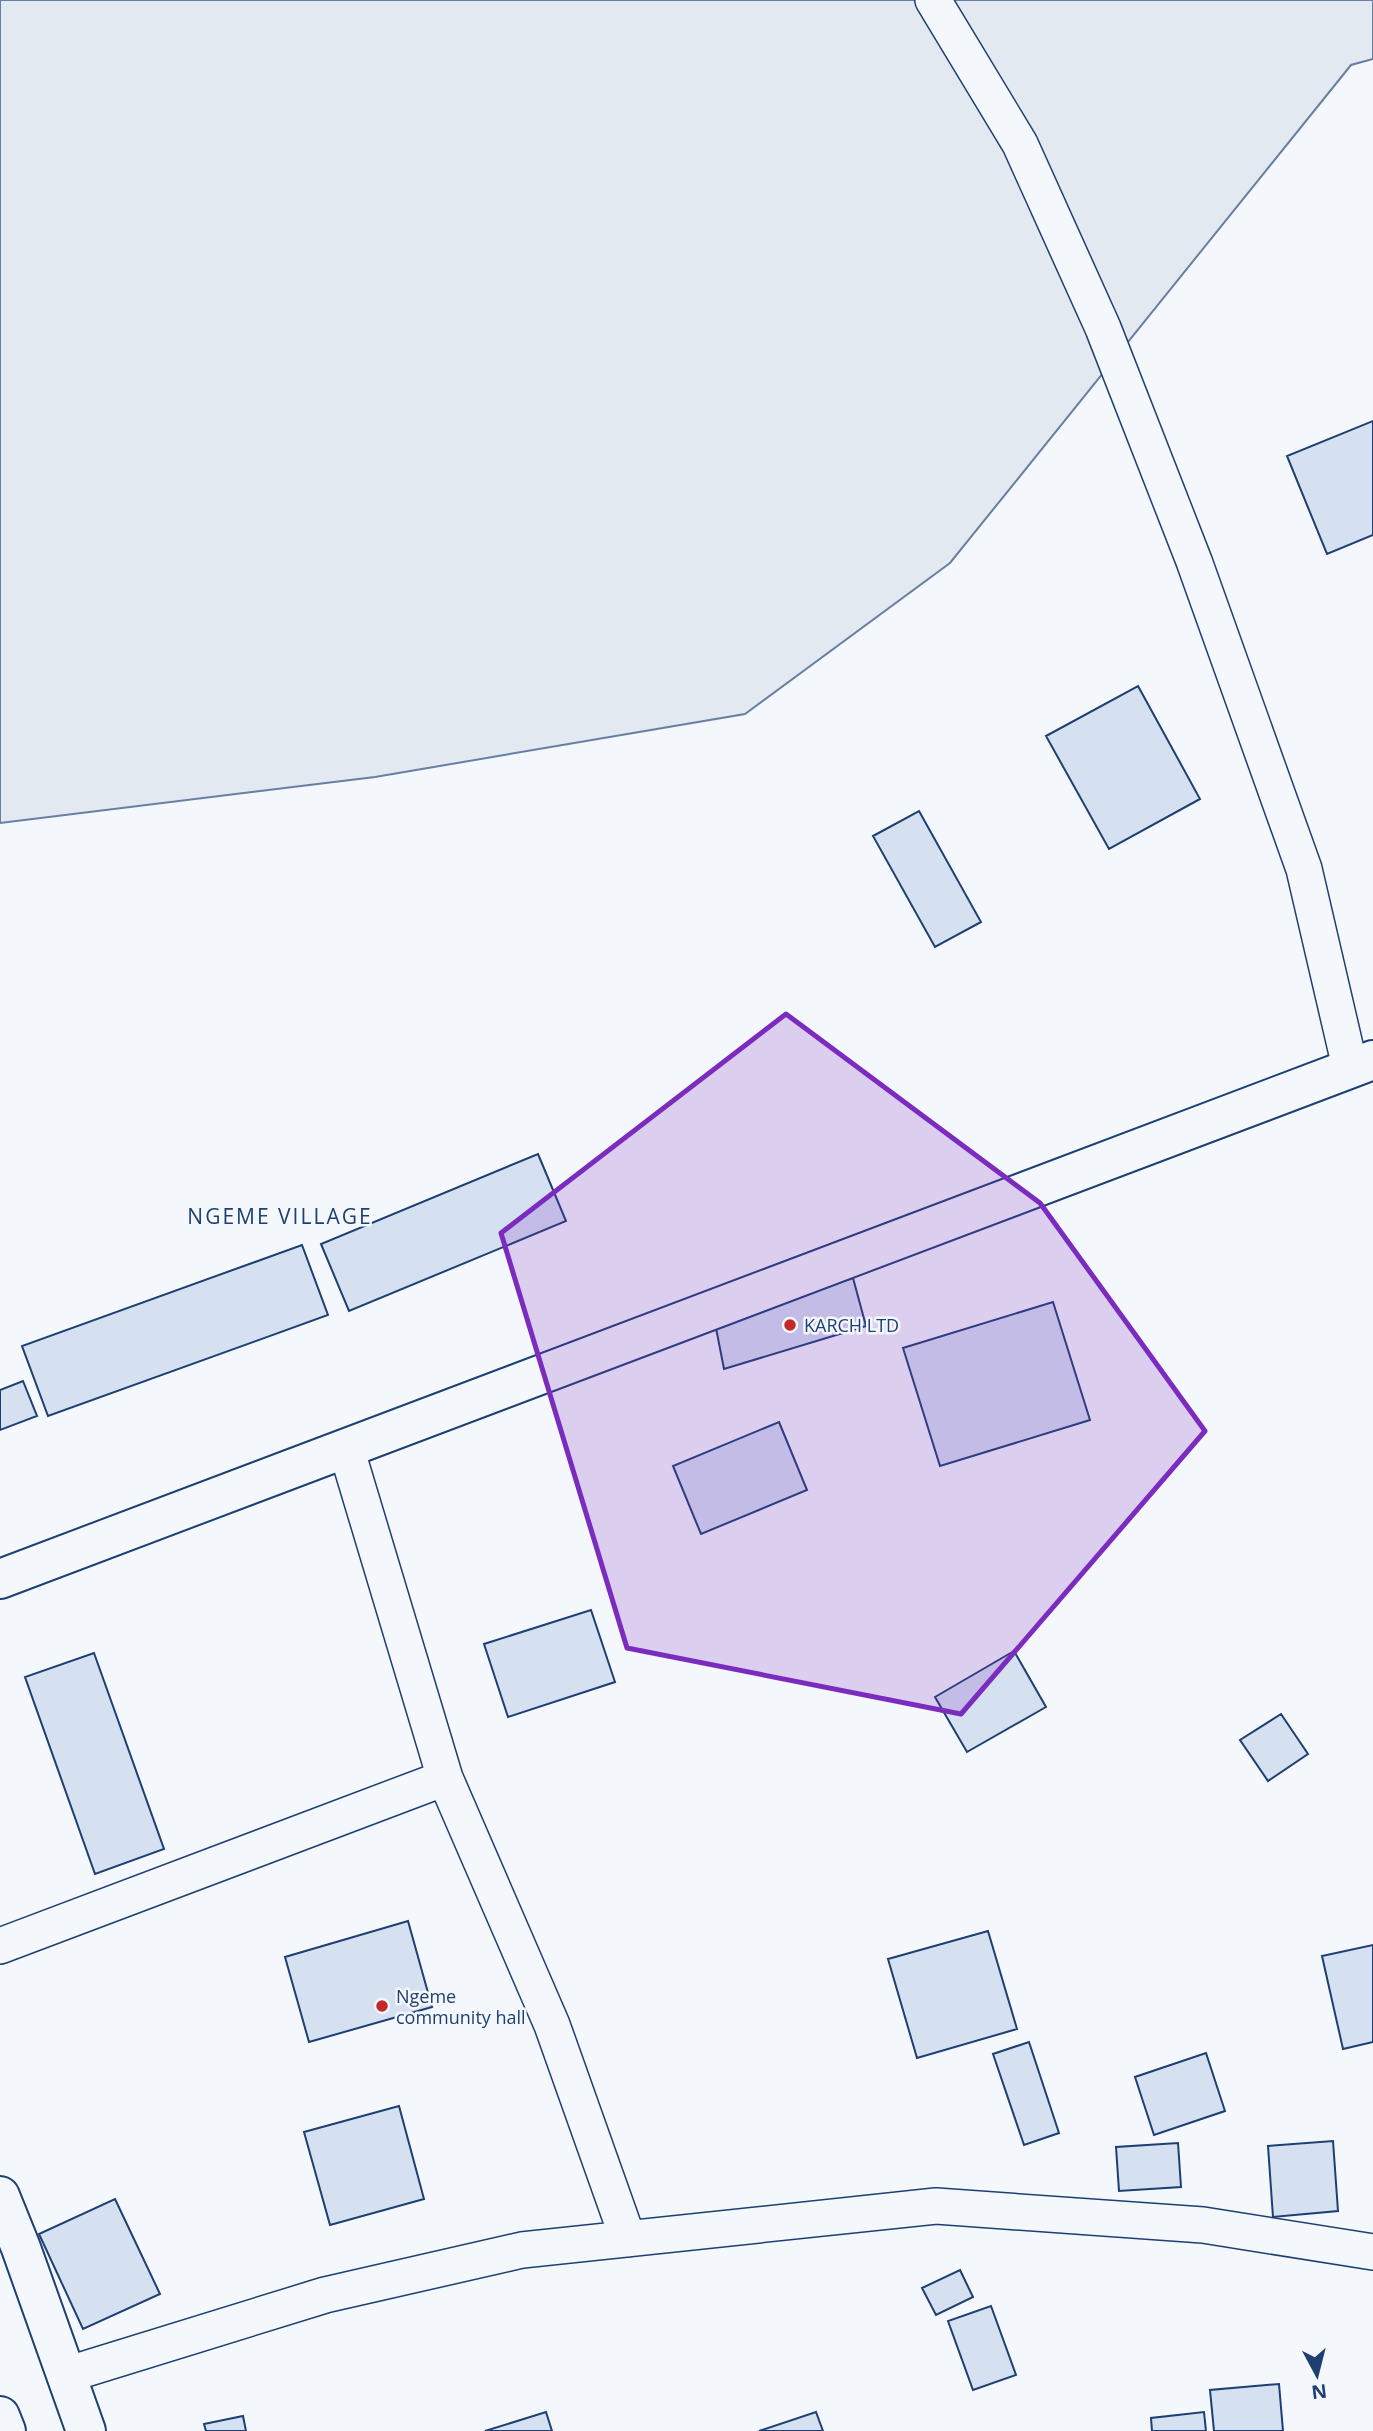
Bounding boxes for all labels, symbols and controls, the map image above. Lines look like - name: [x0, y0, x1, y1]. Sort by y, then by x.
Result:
- district label: NGEME VILLAGE: [187, 1202, 373, 1230]
- place label: KARCH LTD: [804, 1313, 899, 1337]
- marker: KARCH LTD: [782, 1317, 798, 1333]
- place label: Ngeme community hall: [396, 1984, 526, 2029]
- marker: Ngeme community hall: [374, 1998, 390, 2014]
- north arrow: [1282, 2340, 1352, 2410]
- text: N: [1310, 2378, 1328, 2406]

